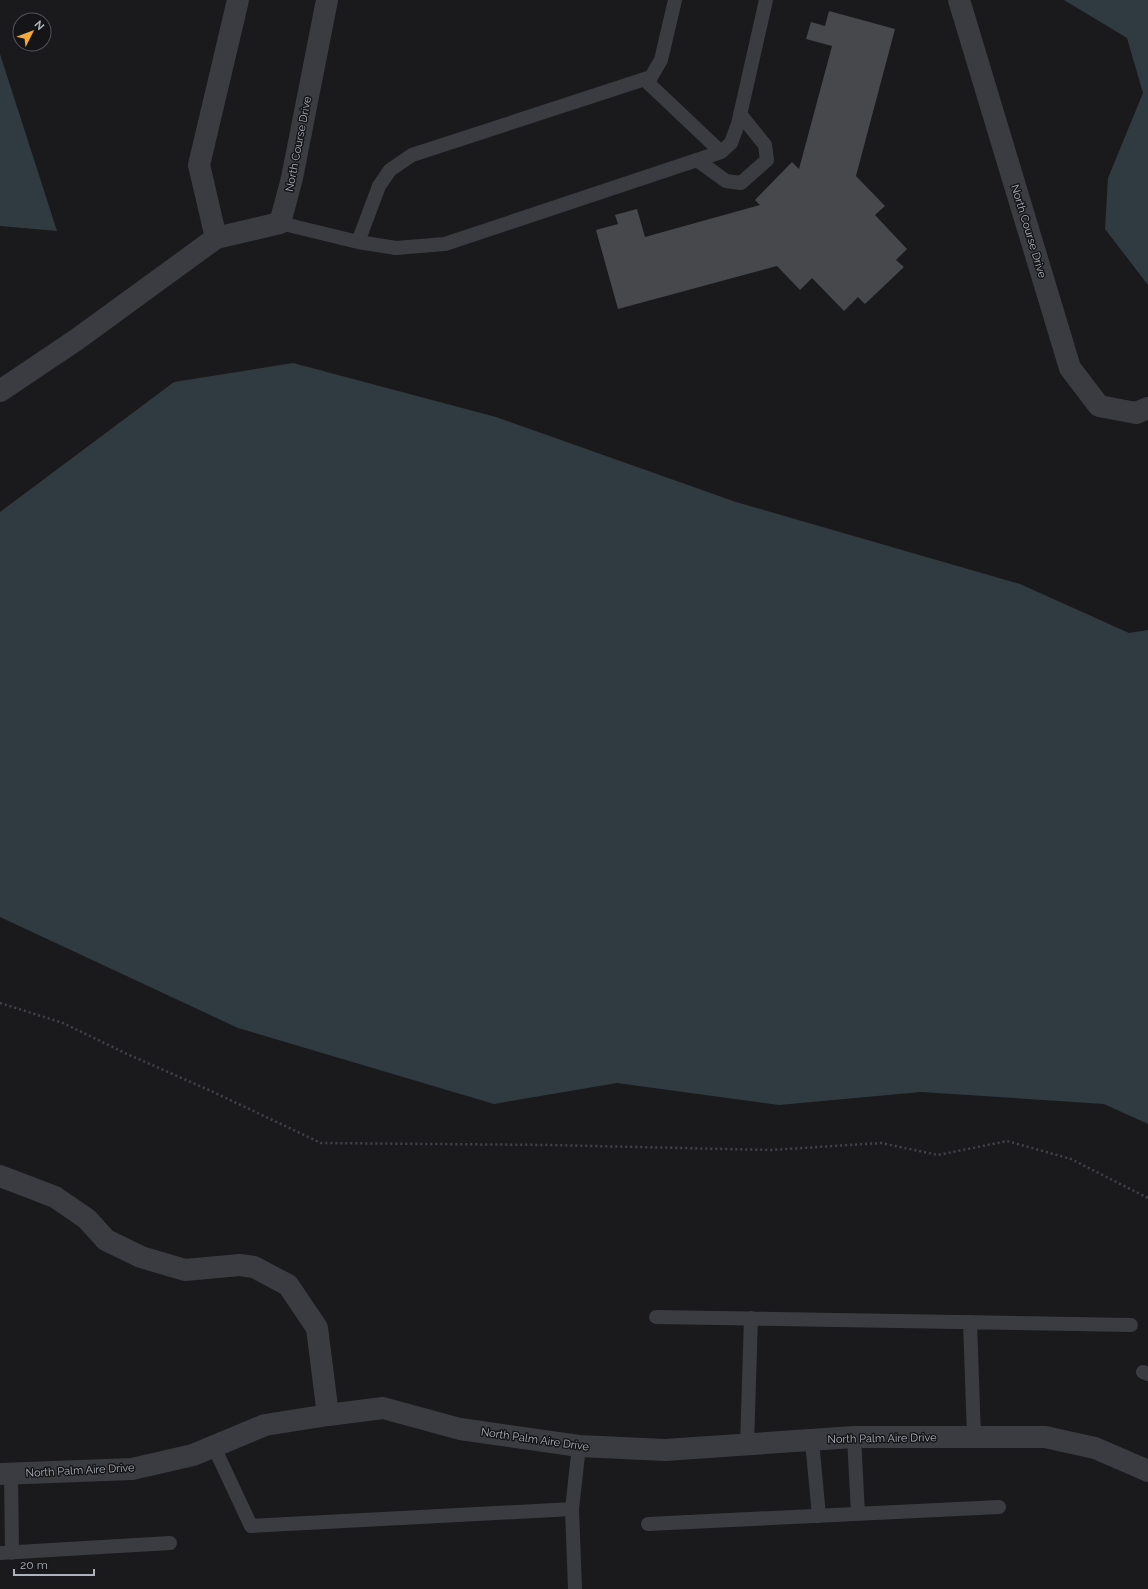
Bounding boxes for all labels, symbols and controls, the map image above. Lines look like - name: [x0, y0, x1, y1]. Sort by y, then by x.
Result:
- north arrow: [12, 12, 52, 52]
- text: N: [31, 18, 47, 33]
- street label: North Course Drive: [283, 95, 314, 193]
- street label: North Course Drive: [1008, 183, 1049, 280]
- street label: North Palm Aire Drive: [480, 1425, 590, 1454]
- street label: North Palm Aire Drive: [827, 1431, 937, 1446]
- street label: North Palm Aire Drive: [25, 1461, 135, 1480]
- scale bar: [14, 1551, 94, 1577]
- text: 20 m: [20, 1558, 48, 1572]

